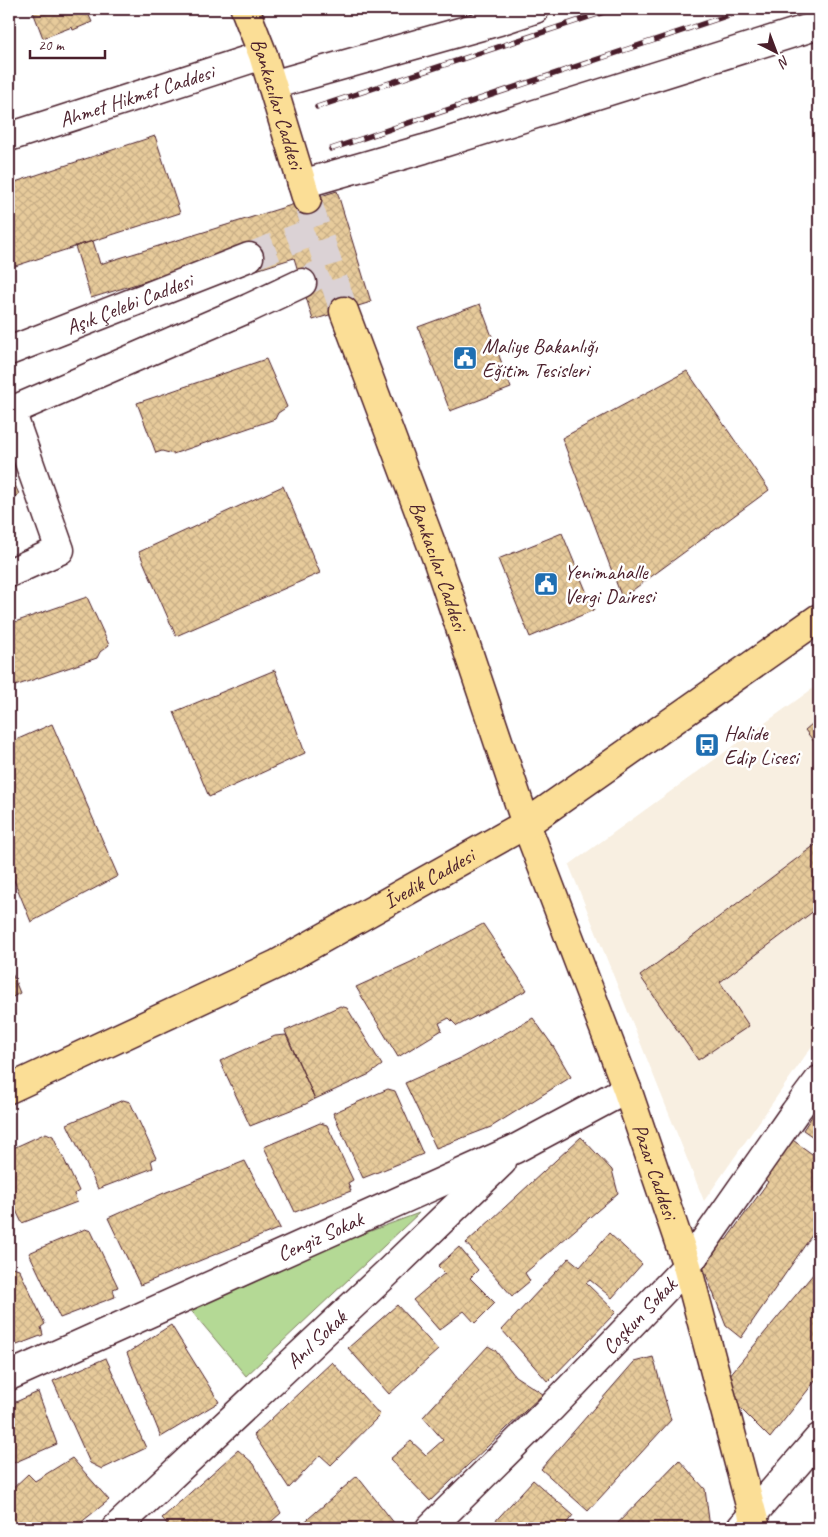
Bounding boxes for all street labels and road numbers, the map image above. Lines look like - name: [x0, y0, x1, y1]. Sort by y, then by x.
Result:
- street label: Bankacılar Caddesi: [245, 34, 311, 175]
- street label: Ahmet Hikmet Caddesi: [56, 58, 220, 133]
- street label: Aşık Çelebi Caddesi: [62, 266, 199, 340]
- street label: Bankacılar Caddesi: [403, 498, 474, 637]
- street label: İvedik Caddesi: [379, 841, 482, 914]
- street label: Pazar Caddesi: [627, 1120, 684, 1225]
- street label: Cengiz Sokak: [273, 1205, 368, 1267]
- street label: Coşkun Sokak: [597, 1270, 684, 1360]
- street label: Anıl Sokak: [281, 1304, 353, 1374]

